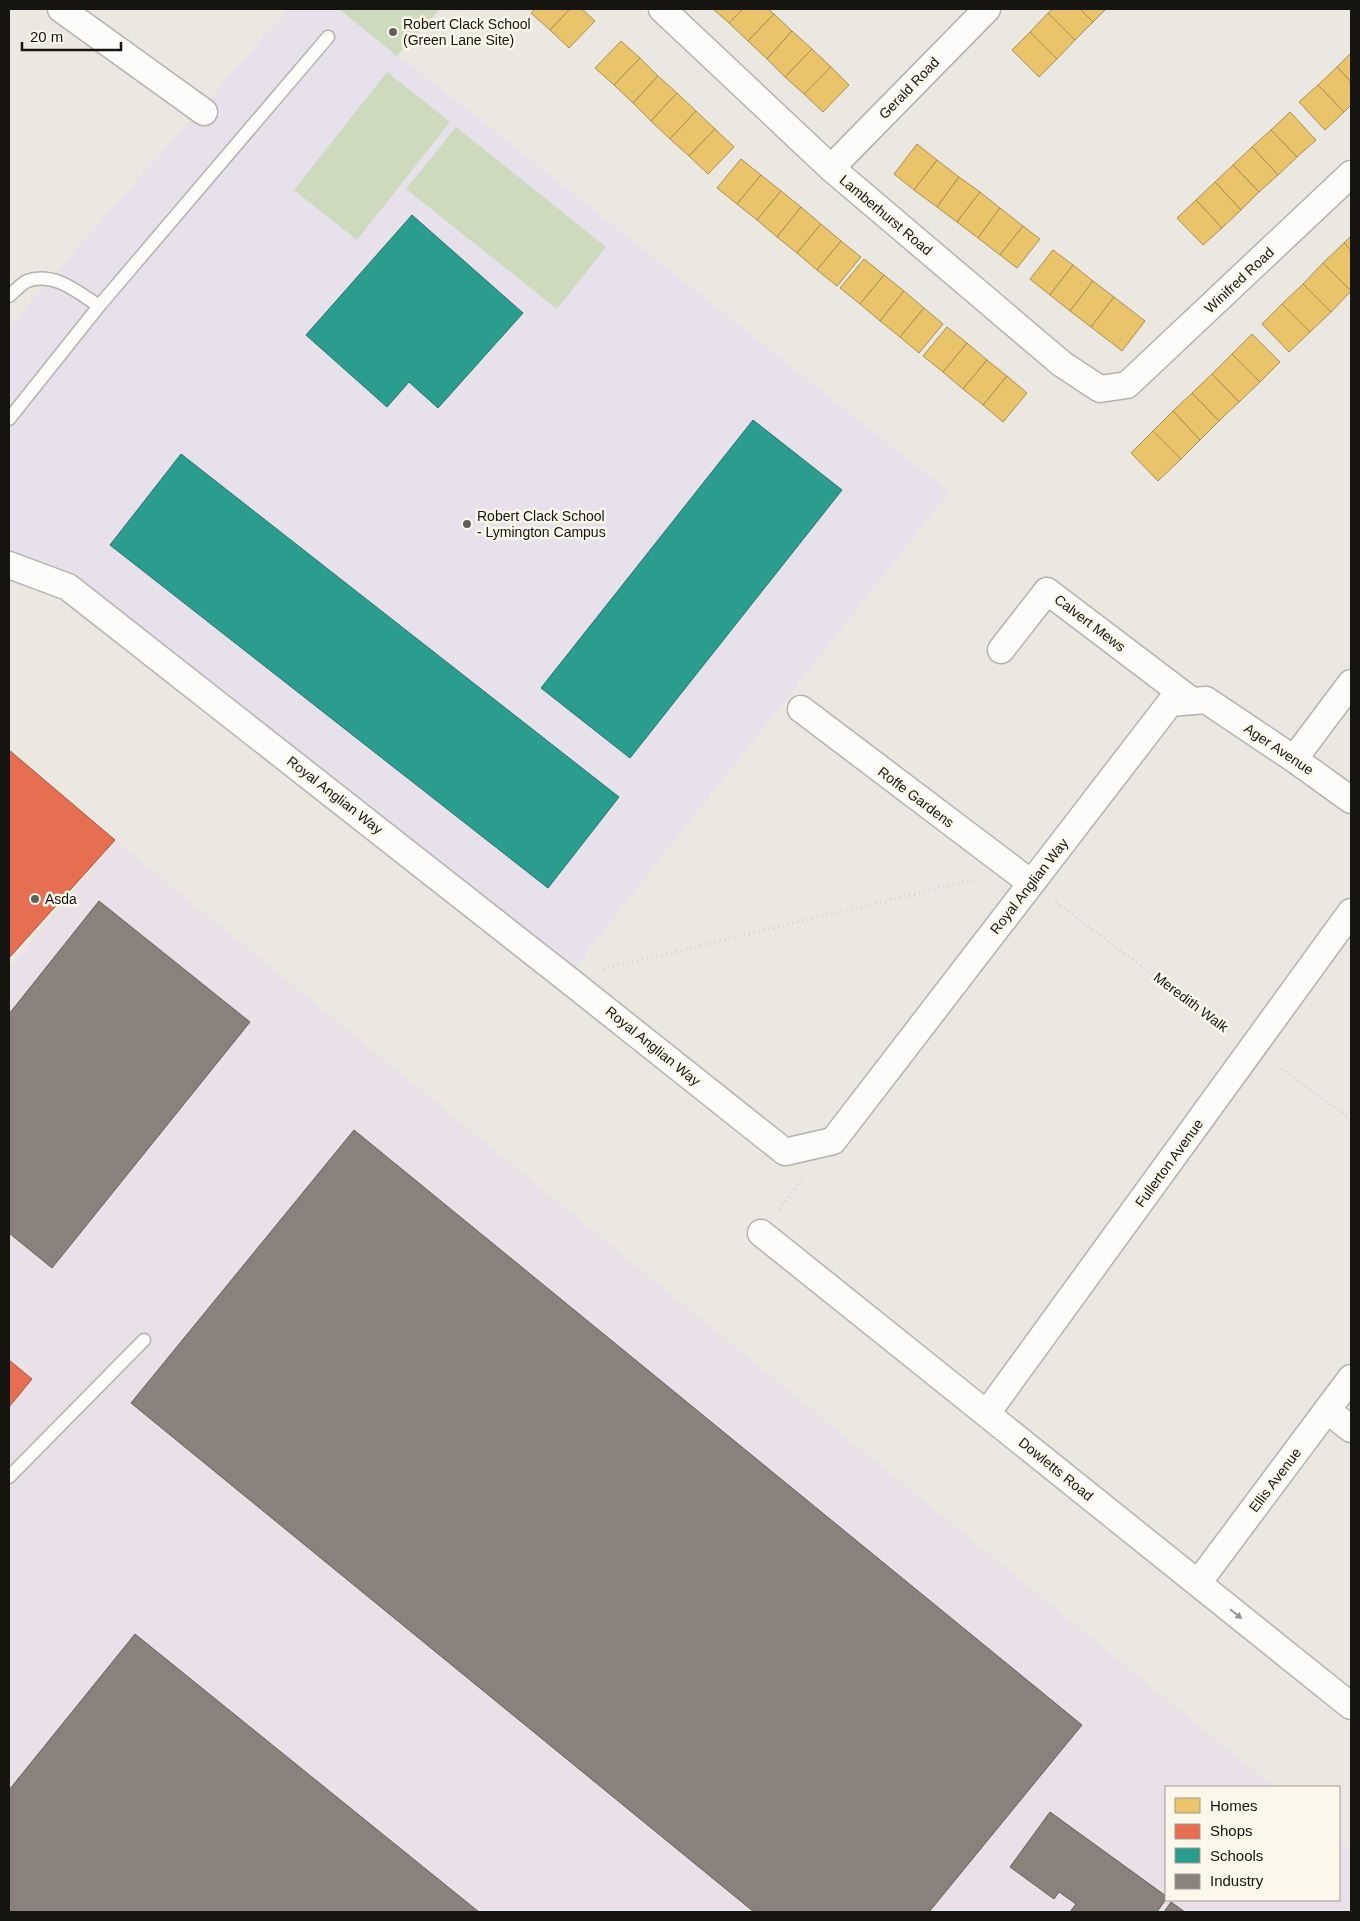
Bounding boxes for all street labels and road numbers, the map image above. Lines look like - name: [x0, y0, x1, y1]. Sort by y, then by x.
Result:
- street label: Gerald Road: [876, 54, 942, 122]
- street label: Lamberhurst Road: [836, 172, 936, 258]
- street label: Winifred Road: [1201, 244, 1277, 316]
- street label: Calvert Mews: [1051, 591, 1129, 655]
- street label: Ager Avenue: [1241, 720, 1317, 778]
- street label: Royal Anglian Way: [284, 753, 386, 837]
- street label: Roffe Gardens: [875, 763, 957, 831]
- street label: Royal Anglian Way: [987, 835, 1071, 937]
- street label: Meredith Walk: [1151, 969, 1232, 1036]
- street label: Royal Anglian Way: [603, 1003, 703, 1089]
- street label: Fullerton Avenue: [1132, 1116, 1206, 1210]
- street label: Dowletts Road: [1016, 1434, 1096, 1504]
- street label: Ellis Avenue: [1246, 1445, 1304, 1515]

